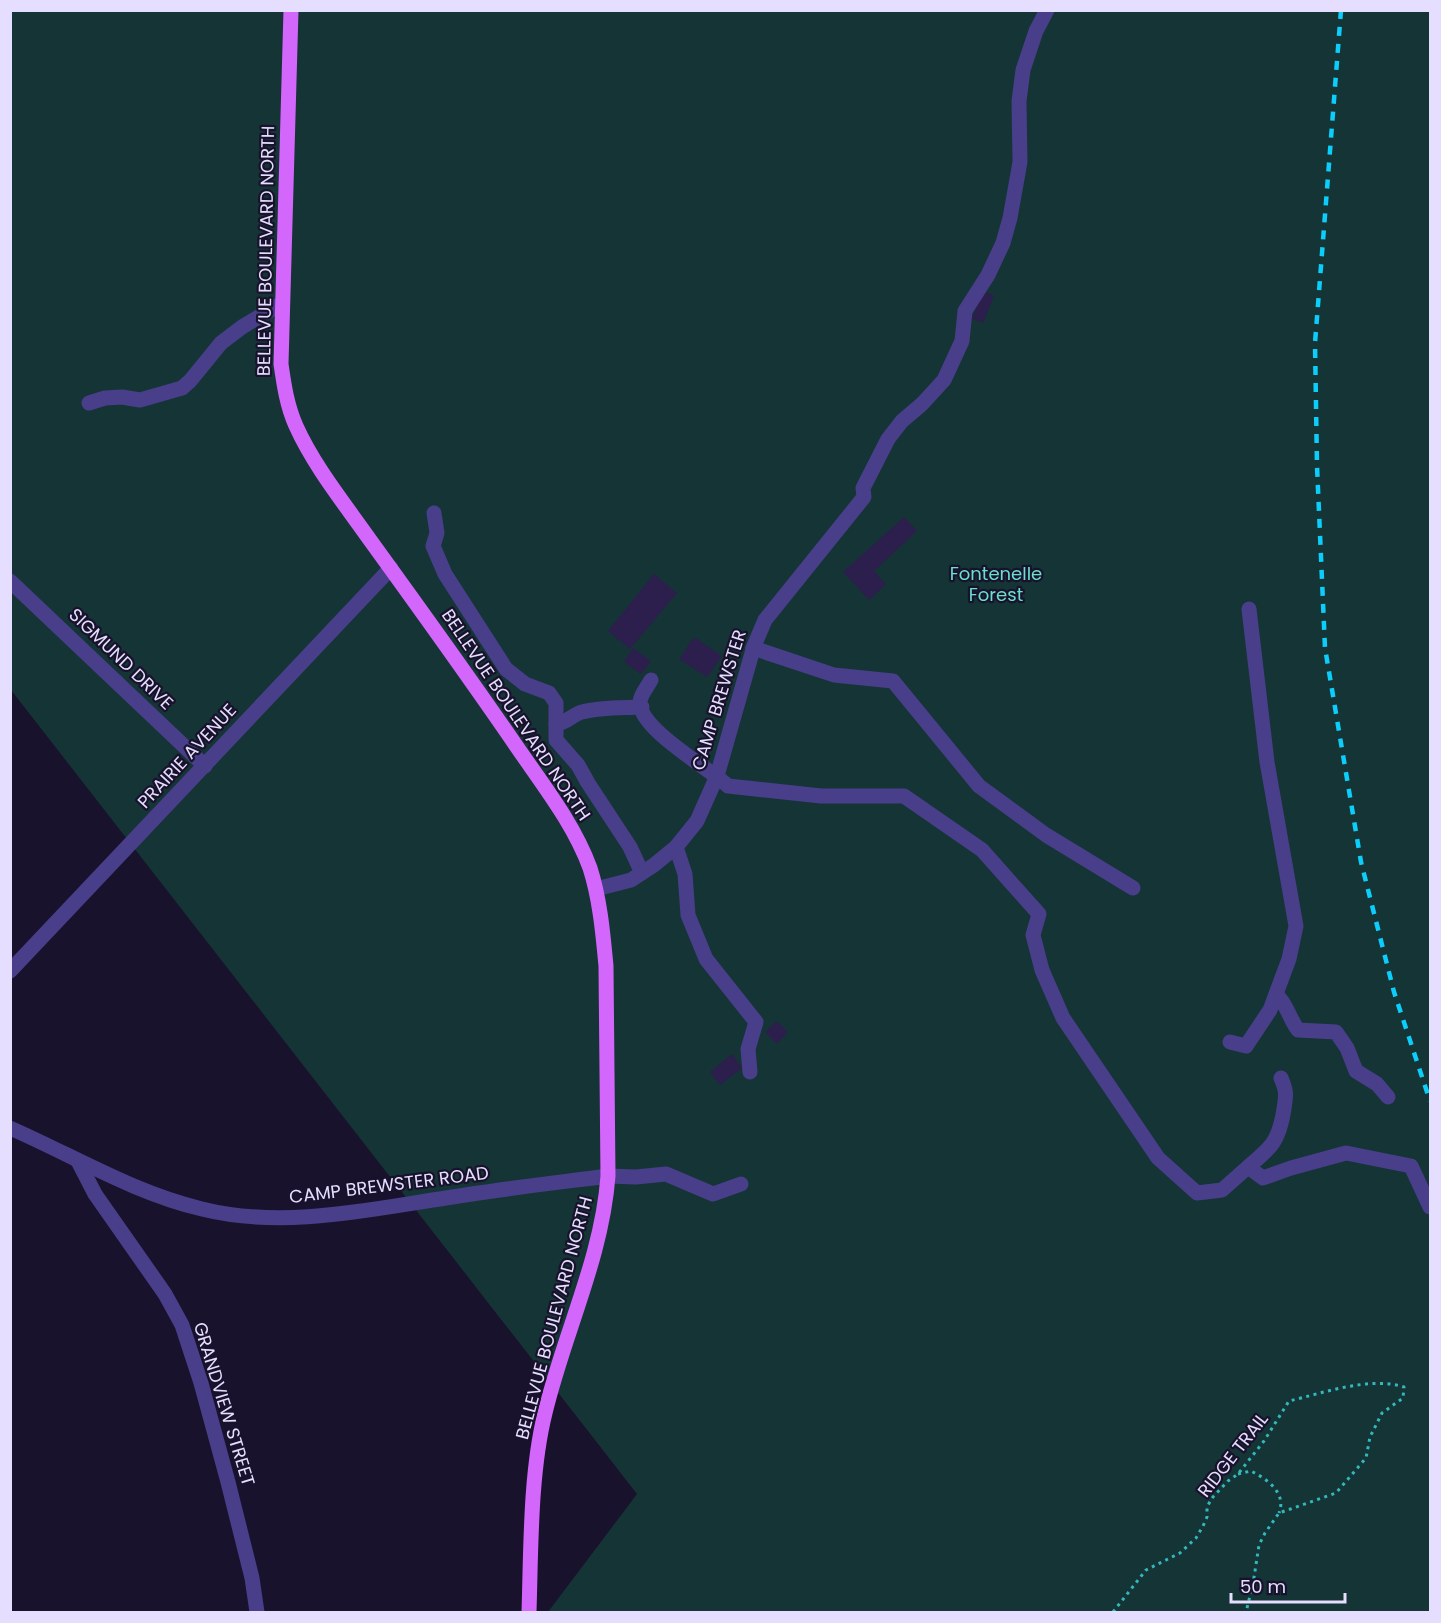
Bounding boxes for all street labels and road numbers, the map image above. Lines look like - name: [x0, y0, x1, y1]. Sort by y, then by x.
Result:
- street label: BELLEVUE BOULEVARD NORTH: [251, 126, 280, 376]
- street label: SIGMUND DRIVE: [64, 602, 179, 715]
- street label: BELLEVUE BOULEVARD NORTH: [436, 604, 597, 826]
- street label: CAMP BREWSTER: [685, 626, 752, 773]
- street label: PRAIRIE AVENUE: [131, 698, 242, 814]
- street label: CAMP BREWSTER ROAD: [288, 1160, 490, 1209]
- street label: BELLEVUE BOULEVARD NORTH: [509, 1194, 598, 1442]
- street label: GRANDVIEW STREET: [188, 1319, 261, 1489]
- street label: RIDGE TRAIL: [1192, 1407, 1274, 1502]

